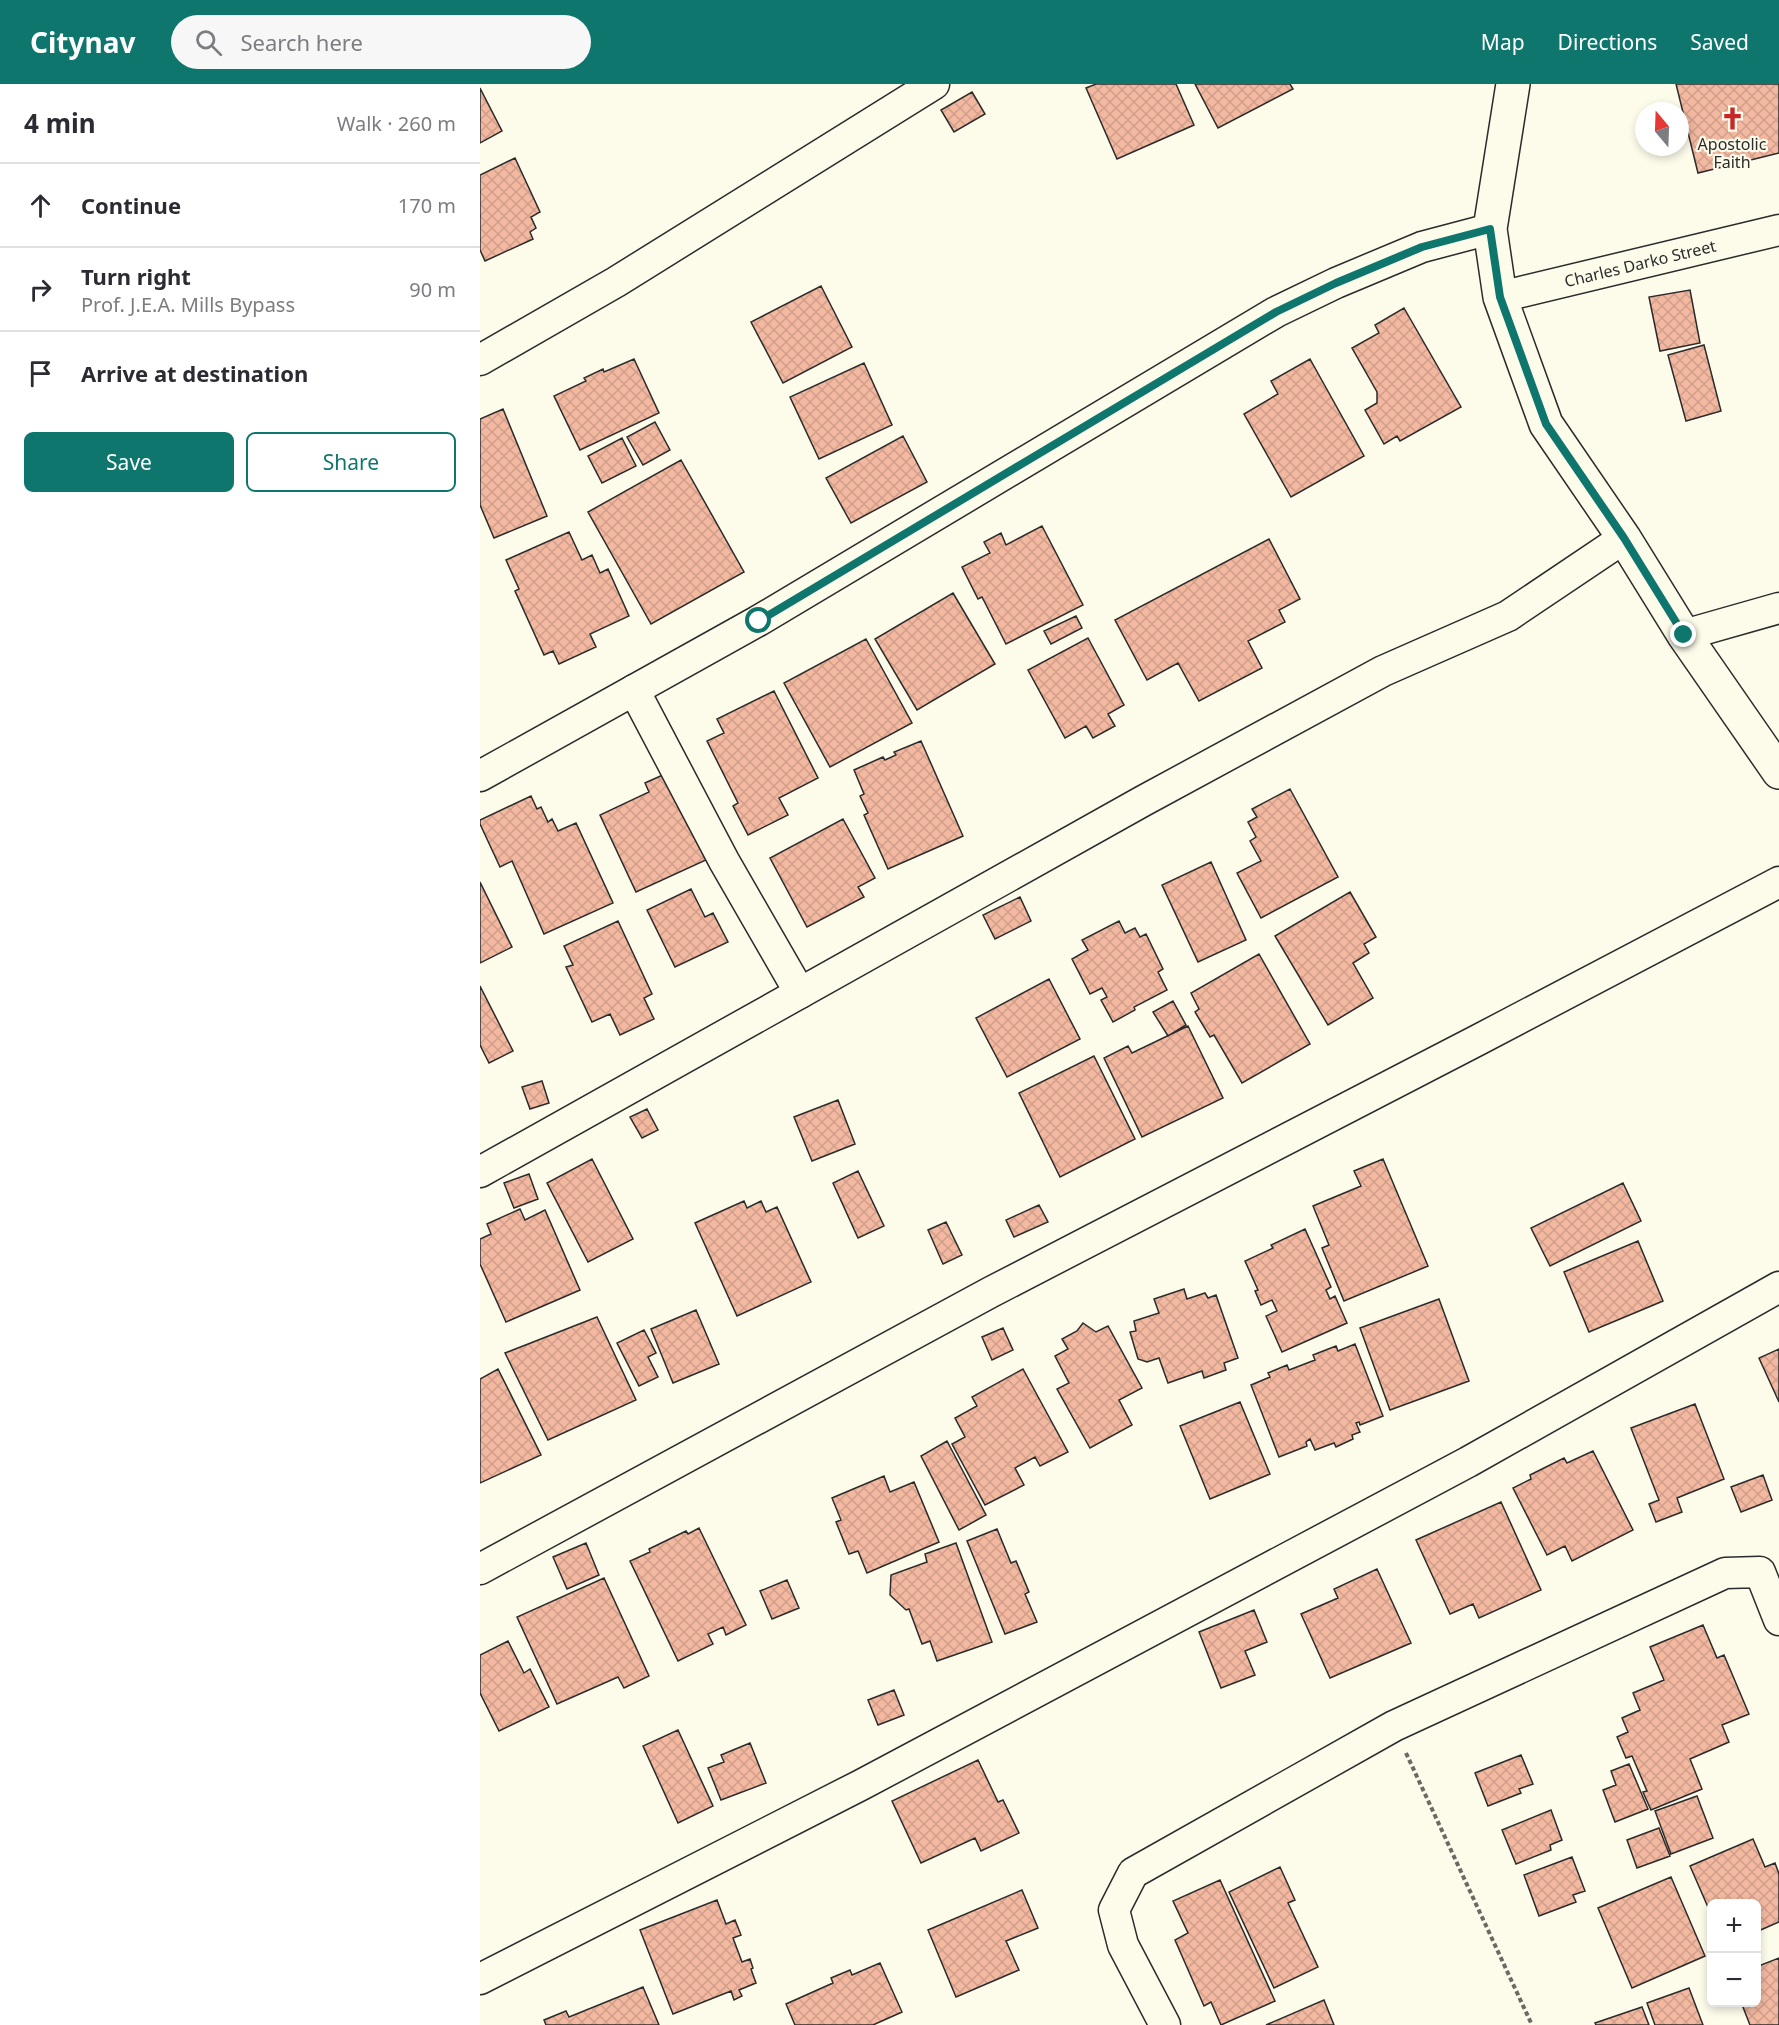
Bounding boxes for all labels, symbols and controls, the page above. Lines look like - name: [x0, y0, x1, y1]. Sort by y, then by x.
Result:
- search box: [171, 15, 591, 69]
- text: Citynav: [30, 23, 135, 61]
- icon: search: [192, 26, 225, 59]
- text: Search here: [240, 27, 363, 57]
- text: Map: [1481, 28, 1525, 56]
- text: Directions: [1558, 28, 1657, 56]
- text: Saved: [1690, 28, 1749, 56]
- north arrow: [1635, 102, 1689, 156]
- text: 4 min: [24, 105, 96, 141]
- church icon: Apostolic Faith: [1719, 106, 1745, 132]
- text: Walk · 260 m: [337, 110, 456, 137]
- place label: Apostolic Faith: [1698, 133, 1767, 173]
- icon: ahead: [24, 189, 57, 222]
- text: Continue: [81, 190, 181, 220]
- text: 170 m: [398, 192, 456, 219]
- street label: Charles Darko Street: [1562, 235, 1718, 292]
- text: Turn right: [81, 261, 191, 291]
- icon: right: [24, 273, 57, 306]
- text: 90 m: [409, 276, 456, 303]
- text: Prof. J.E.A. Mills Bypass: [81, 291, 295, 318]
- icon: arrive: [24, 357, 57, 390]
- text: Arrive at destination: [81, 358, 308, 388]
- button: Save: [24, 432, 234, 492]
- button: Share: [246, 432, 456, 492]
- route start: [745, 607, 771, 633]
- route end: [1670, 621, 1696, 647]
- map controls: [1707, 1899, 1761, 2007]
- button: +: [1707, 1899, 1761, 1953]
- button: −: [1707, 1953, 1761, 2007]

